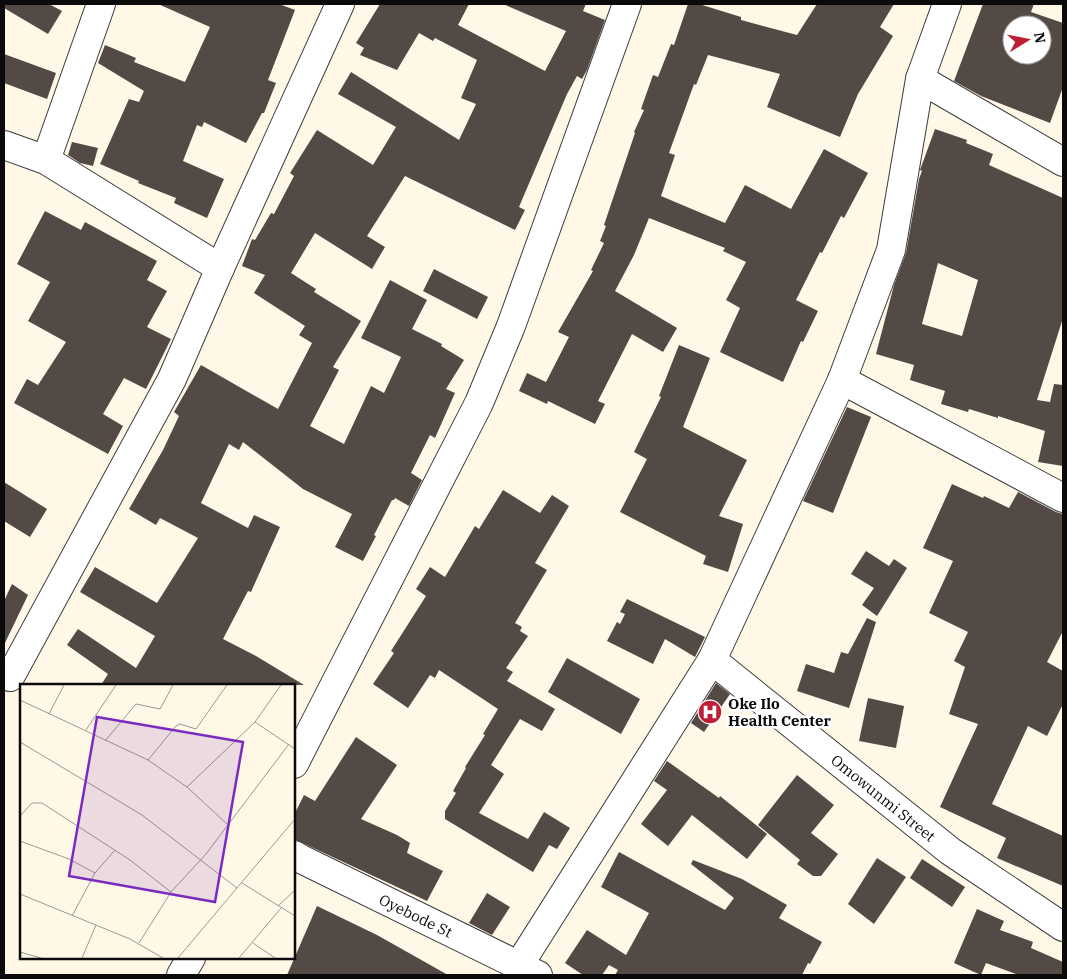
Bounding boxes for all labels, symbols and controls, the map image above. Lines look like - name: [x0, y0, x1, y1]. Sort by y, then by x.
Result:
- north arrow: [1002, 15, 1052, 65]
- text: N: [1030, 31, 1050, 45]
- inset map: [20, 684, 295, 959]
- place label: Oke Ilo Health Center: [728, 694, 831, 730]
- hospital icon: Oke Ilo Health Center: [697, 699, 723, 725]
- street label: Omowunmi Street: [827, 750, 940, 845]
- street label: Oyebode St: [376, 889, 456, 941]

